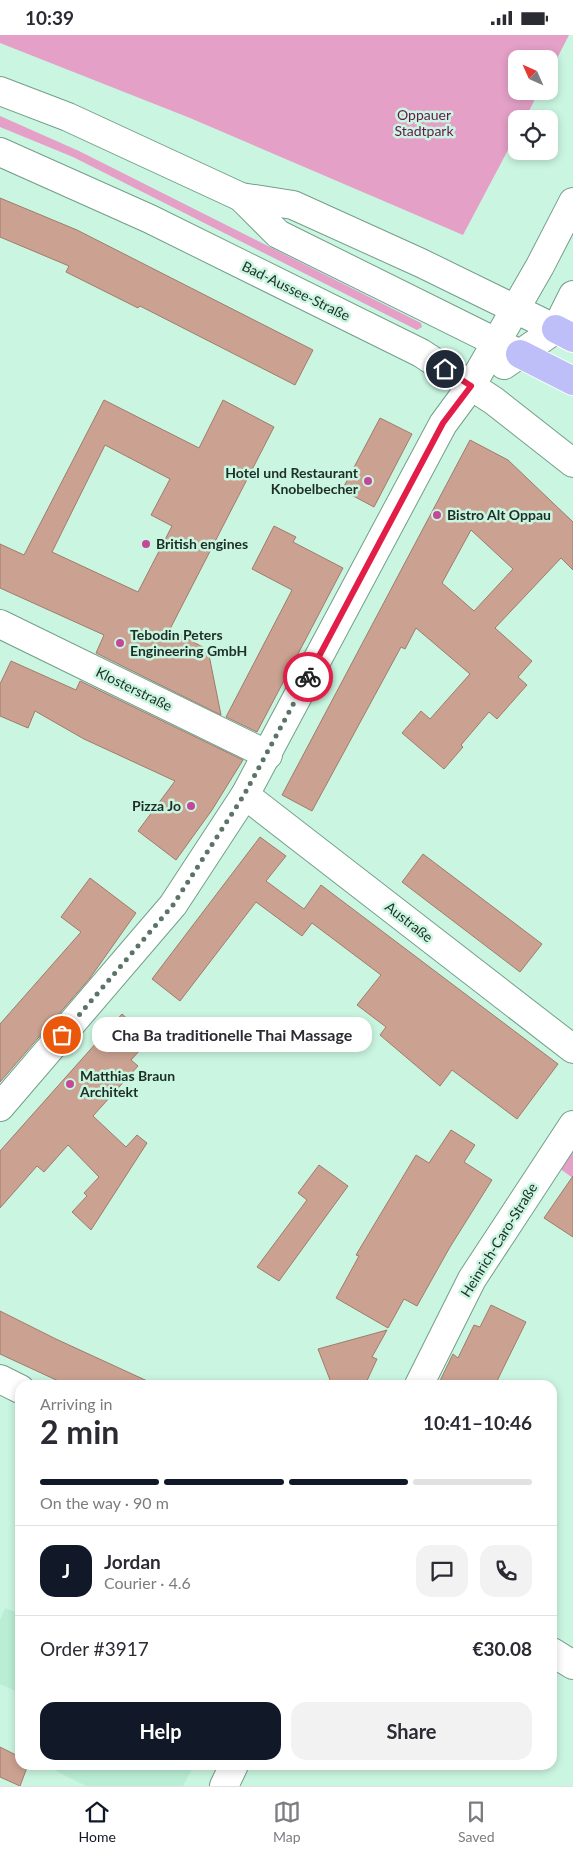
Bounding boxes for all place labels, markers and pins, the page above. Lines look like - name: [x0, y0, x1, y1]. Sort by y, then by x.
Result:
- pin: [424, 348, 466, 390]
- place label: Hotel und Restaurant Knobelbecher: [225, 464, 359, 497]
- marker: Hotel und Restaurant Knobelbecher: [362, 475, 374, 487]
- place label: Bistro Alt Oppau: [447, 506, 551, 523]
- marker: Bistro Alt Oppau: [431, 509, 443, 521]
- place label: British engines: [156, 535, 248, 552]
- marker: British engines: [140, 538, 152, 550]
- place label: Tebodin Peters Engineering GmbH: [130, 626, 247, 659]
- marker: Tebodin Peters Engineering GmbH: [114, 637, 126, 649]
- place label: Pizza Jo: [132, 797, 181, 814]
- marker: Pizza Jo: [185, 800, 197, 812]
- pin: [41, 1014, 83, 1056]
- callout: Cha Ba traditionelle Thai Massage: [92, 1017, 372, 1053]
- place label: Matthias Braun Architekt: [79, 1067, 175, 1100]
- marker: Matthias Braun Architekt: [64, 1078, 76, 1090]

